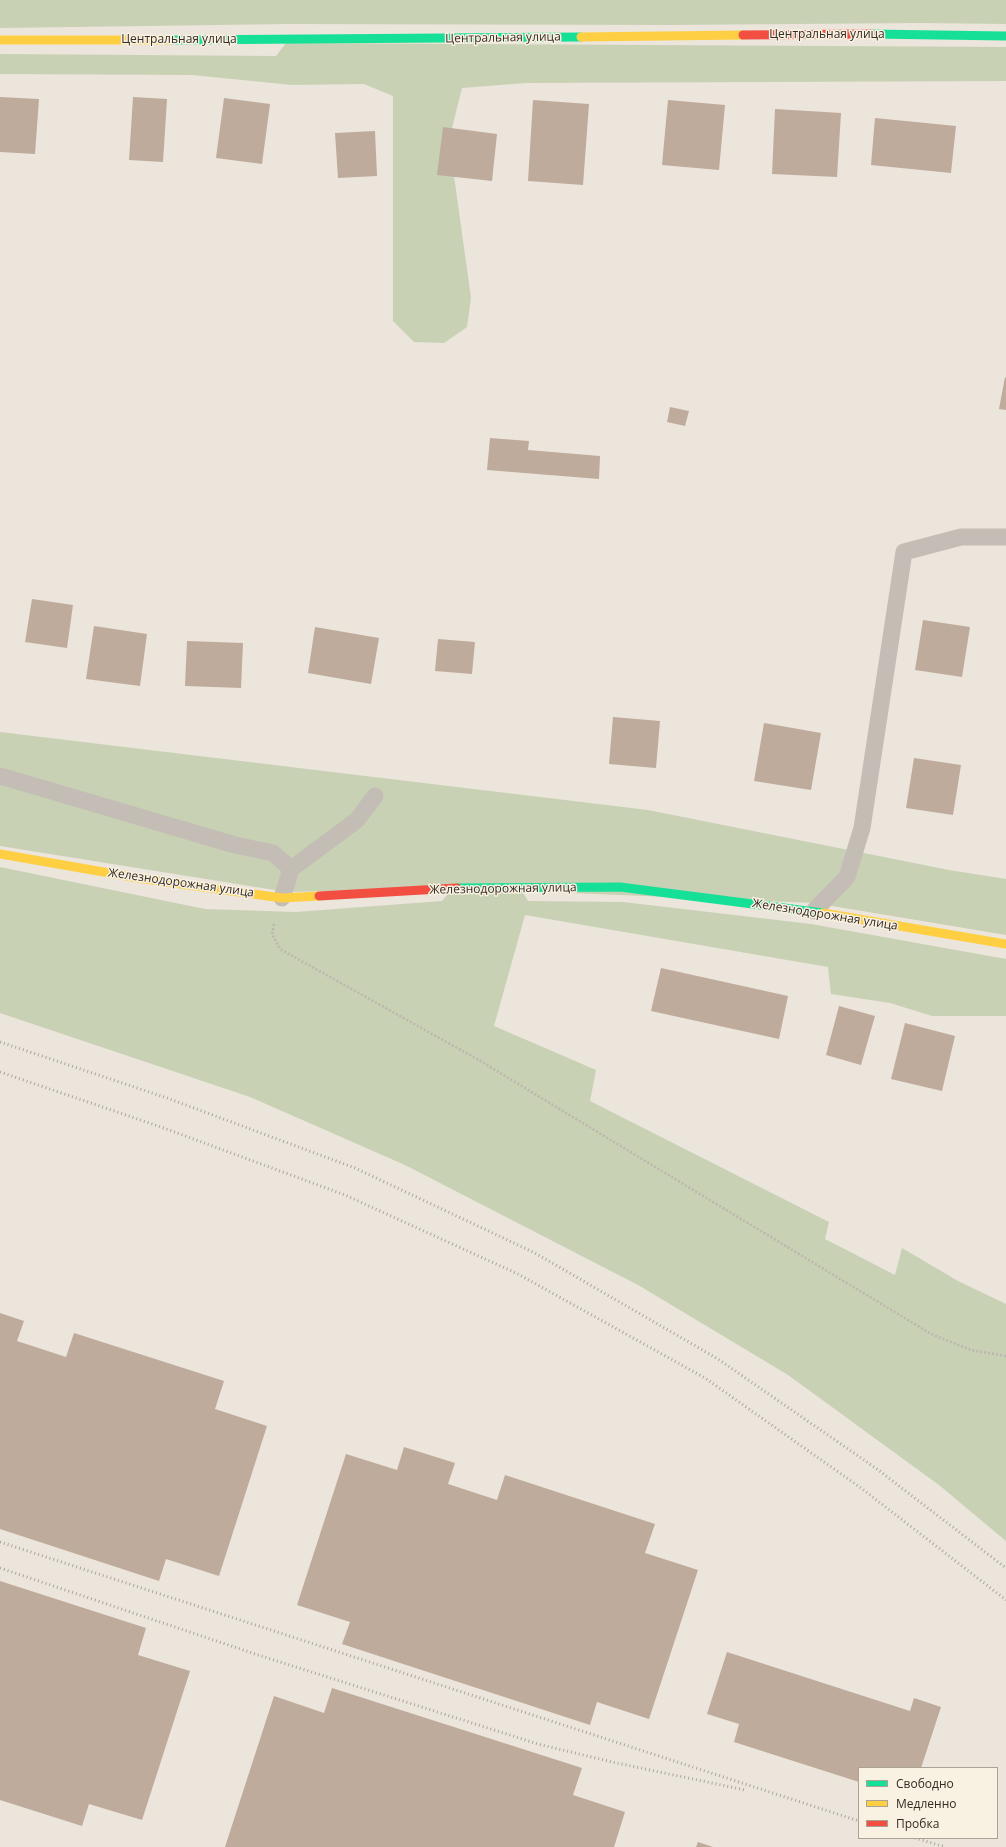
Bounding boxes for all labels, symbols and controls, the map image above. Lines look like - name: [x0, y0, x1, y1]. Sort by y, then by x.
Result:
- street label: Центральная улица: [769, 28, 885, 42]
- street label: Центральная улица: [445, 30, 561, 46]
- street label: Центральная улица: [121, 33, 237, 47]
- street label: Железнодорожная улица: [107, 866, 255, 900]
- street label: Железнодорожная улица: [429, 881, 577, 897]
- street label: Железнодорожная улица: [751, 896, 899, 934]
- legend: [858, 1767, 998, 1839]
- text: Свободно: [896, 1775, 954, 1792]
- text: Медленно: [896, 1795, 956, 1812]
- text: Пробка: [896, 1815, 939, 1832]

